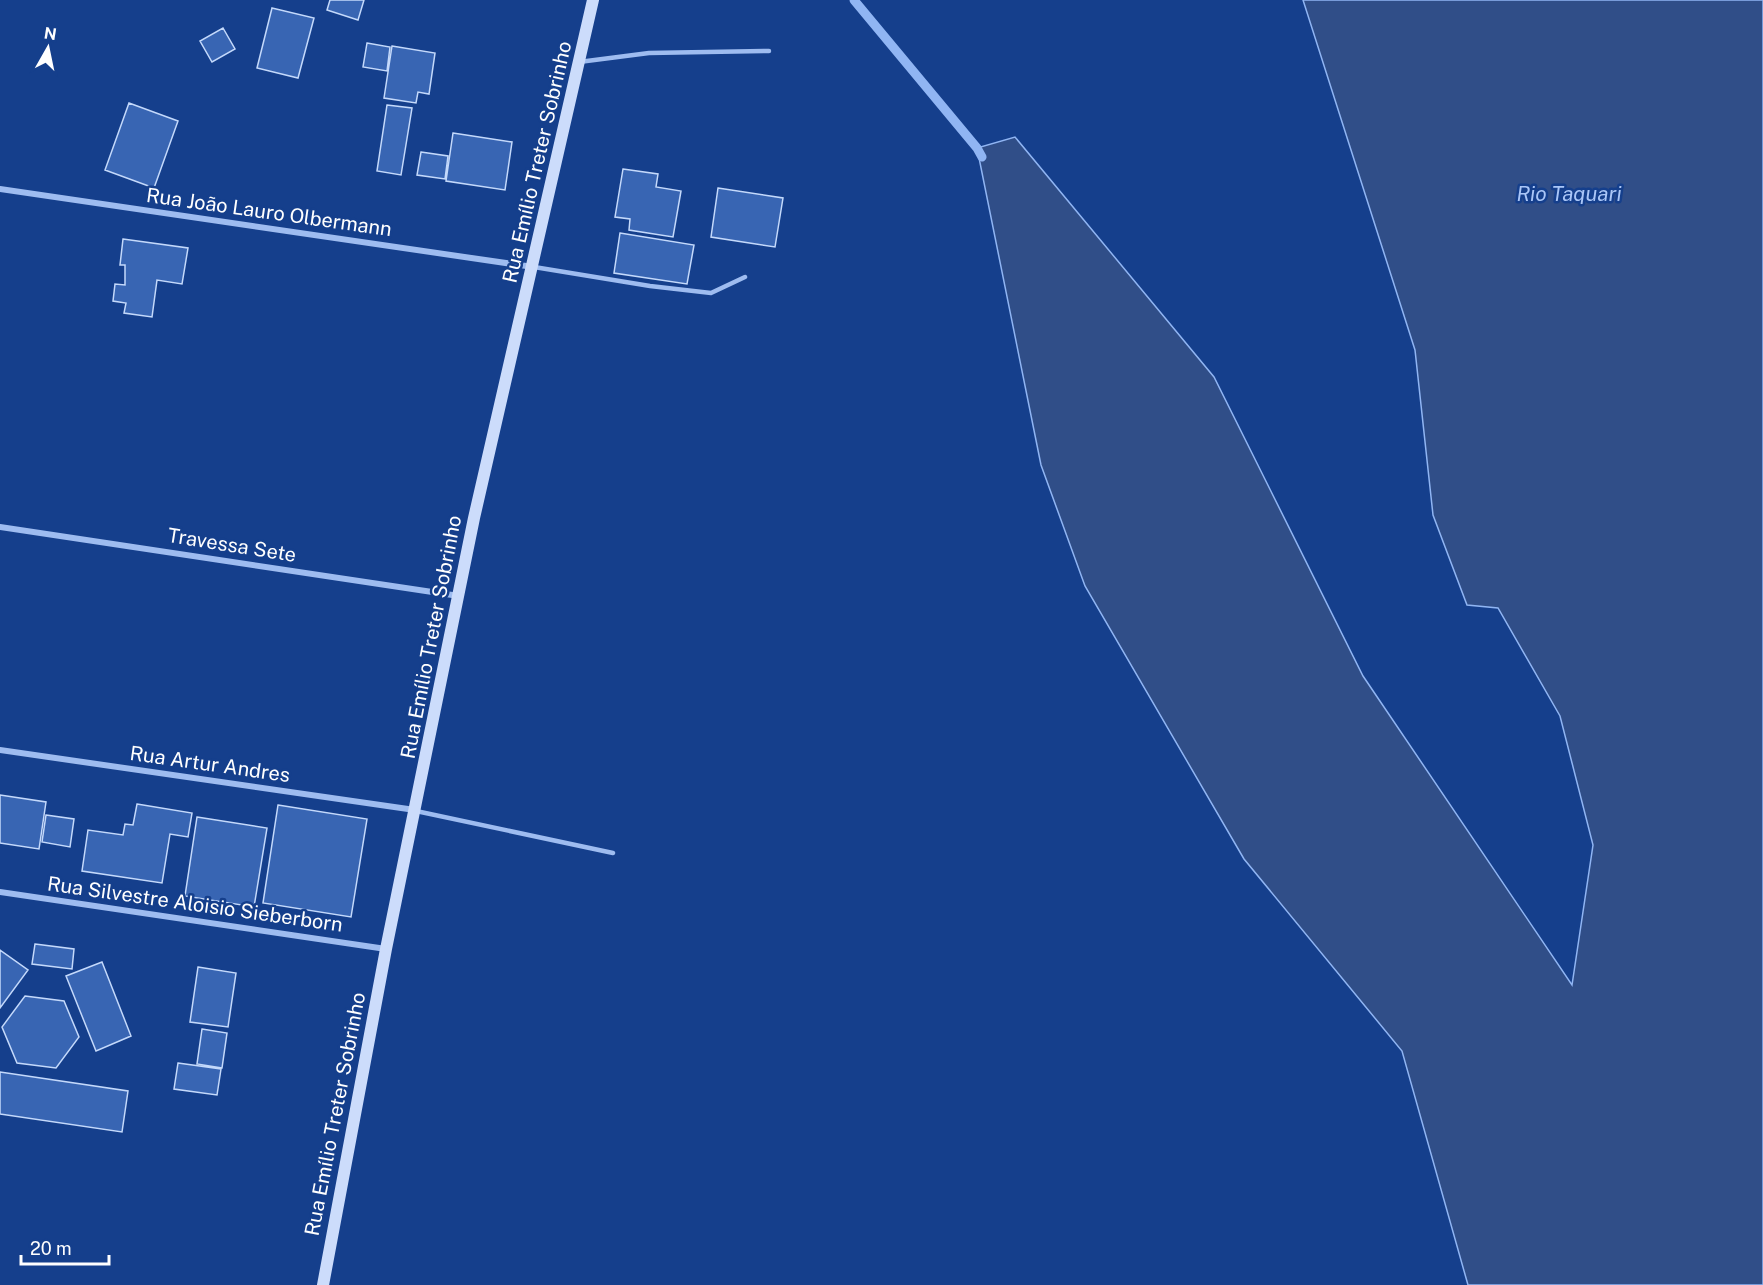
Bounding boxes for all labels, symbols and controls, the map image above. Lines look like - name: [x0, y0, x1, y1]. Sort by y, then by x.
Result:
- north arrow: [18, 18, 78, 78]
- text: N: [43, 23, 58, 44]
- street label: Rua Emílio Treter Sobrinho: [497, 39, 577, 285]
- water label: Rio Taquari: [1516, 181, 1622, 206]
- street label: Rua João Lauro Olbermann: [145, 183, 393, 241]
- street label: Rua Emílio Treter Sobrinho: [396, 513, 466, 761]
- street label: Travessa Sete: [166, 523, 298, 567]
- street label: Rua Artur Andres: [128, 741, 292, 787]
- street label: Rua Silvestre Aloisio Sieberborn: [46, 871, 344, 937]
- street label: Rua Emílio Treter Sobrinho: [300, 990, 370, 1238]
- scale bar: [21, 1228, 110, 1266]
- text: 20 m: [30, 1238, 72, 1259]

